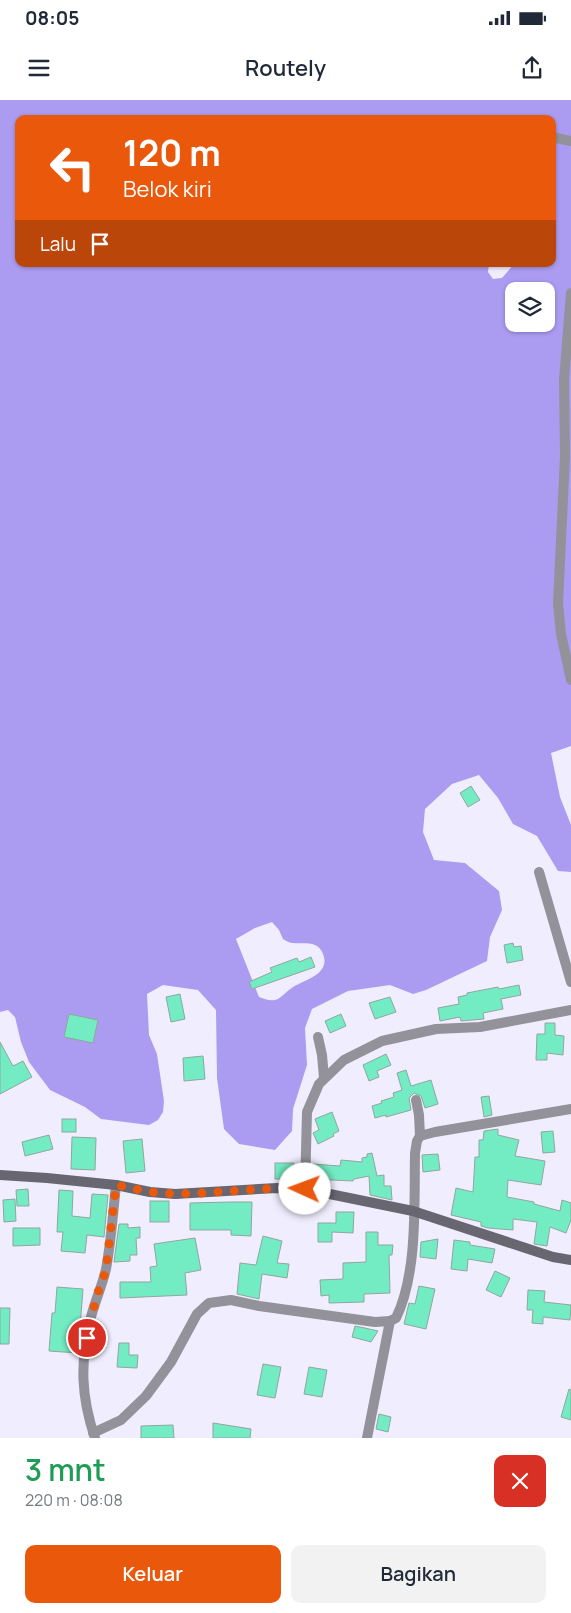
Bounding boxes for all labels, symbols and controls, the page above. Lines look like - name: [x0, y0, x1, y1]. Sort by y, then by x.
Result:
- text: 08:05: [25, 5, 79, 31]
- text: Routely: [245, 53, 326, 83]
- icon: menu: [25, 54, 53, 82]
- icon: share: [518, 54, 546, 82]
- text: 120 m: [123, 129, 221, 177]
- icon: left: [40, 135, 105, 200]
- text: Belok kiri: [123, 174, 212, 204]
- icon: arrive: [86, 230, 114, 258]
- text: Lalu: [40, 231, 76, 257]
- map controls: [505, 282, 555, 332]
- button: layers: [505, 282, 555, 332]
- position arrow: [278, 1162, 330, 1214]
- pin: [66, 1317, 108, 1359]
- icon: arrive: [73, 1324, 101, 1352]
- text: 3 mnt: [25, 1449, 106, 1490]
- button: close: [494, 1455, 546, 1507]
- text: 220 m · 08:08: [25, 1489, 123, 1511]
- button: Keluar: [25, 1545, 281, 1603]
- button: Bagikan: [291, 1545, 546, 1603]

